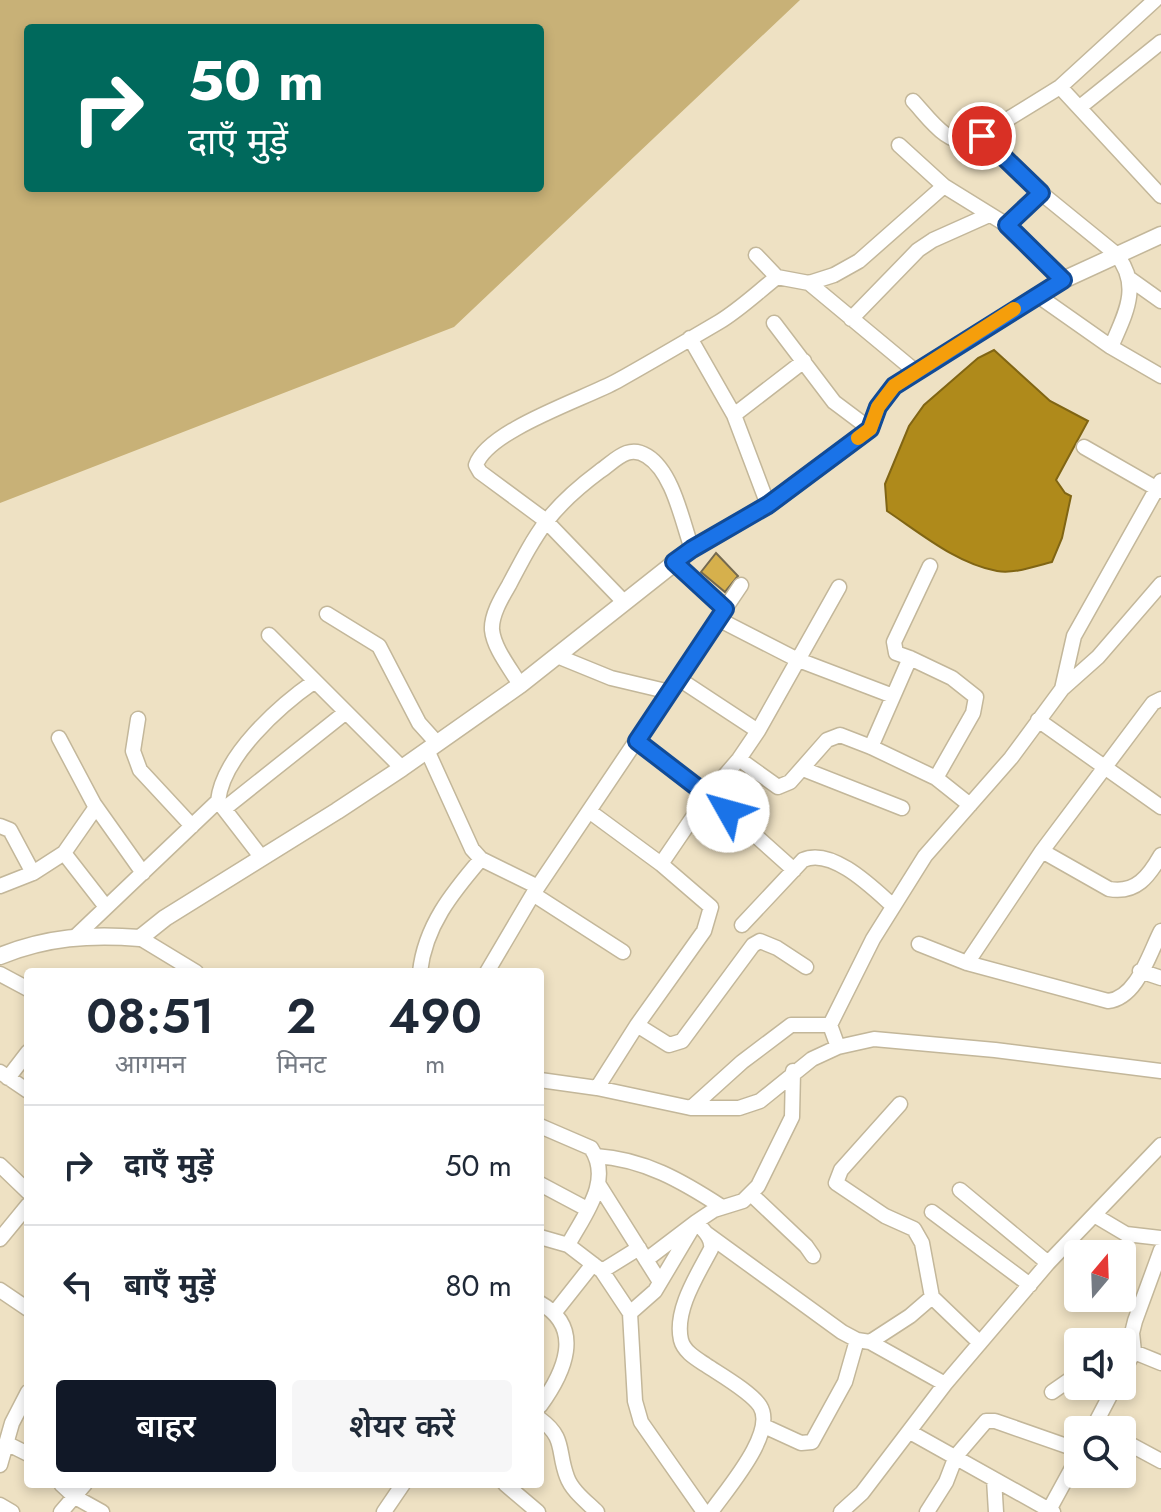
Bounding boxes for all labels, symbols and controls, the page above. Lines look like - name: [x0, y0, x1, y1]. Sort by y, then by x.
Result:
- text: 50 m: [188, 40, 324, 121]
- icon: right: [56, 56, 160, 160]
- pin: [948, 102, 1016, 170]
- icon: arrive: [960, 114, 1004, 158]
- text: दाएँ मुड़ें: [188, 115, 288, 167]
- position arrow: [686, 769, 770, 853]
- text: 08:51: [86, 982, 214, 1051]
- text: 2: [286, 982, 317, 1051]
- text: 490: [388, 982, 482, 1051]
- text: आगमन: [115, 1045, 186, 1083]
- text: मिनट: [277, 1045, 326, 1083]
- text: m: [425, 1045, 445, 1083]
- icon: right: [56, 1143, 100, 1187]
- text: दाएँ मुड़ें: [124, 1143, 214, 1186]
- text: 50 m: [445, 1144, 512, 1187]
- north arrow: [1064, 1240, 1136, 1312]
- map controls: [1064, 1240, 1136, 1488]
- icon: left: [56, 1263, 100, 1307]
- text: बाएँ मुड़ें: [124, 1263, 215, 1306]
- text: 80 m: [445, 1264, 512, 1307]
- button: sound: [1064, 1328, 1136, 1400]
- button: बाहर: [56, 1380, 276, 1472]
- button: शेयर करें: [292, 1380, 512, 1472]
- button: search: [1064, 1416, 1136, 1488]

